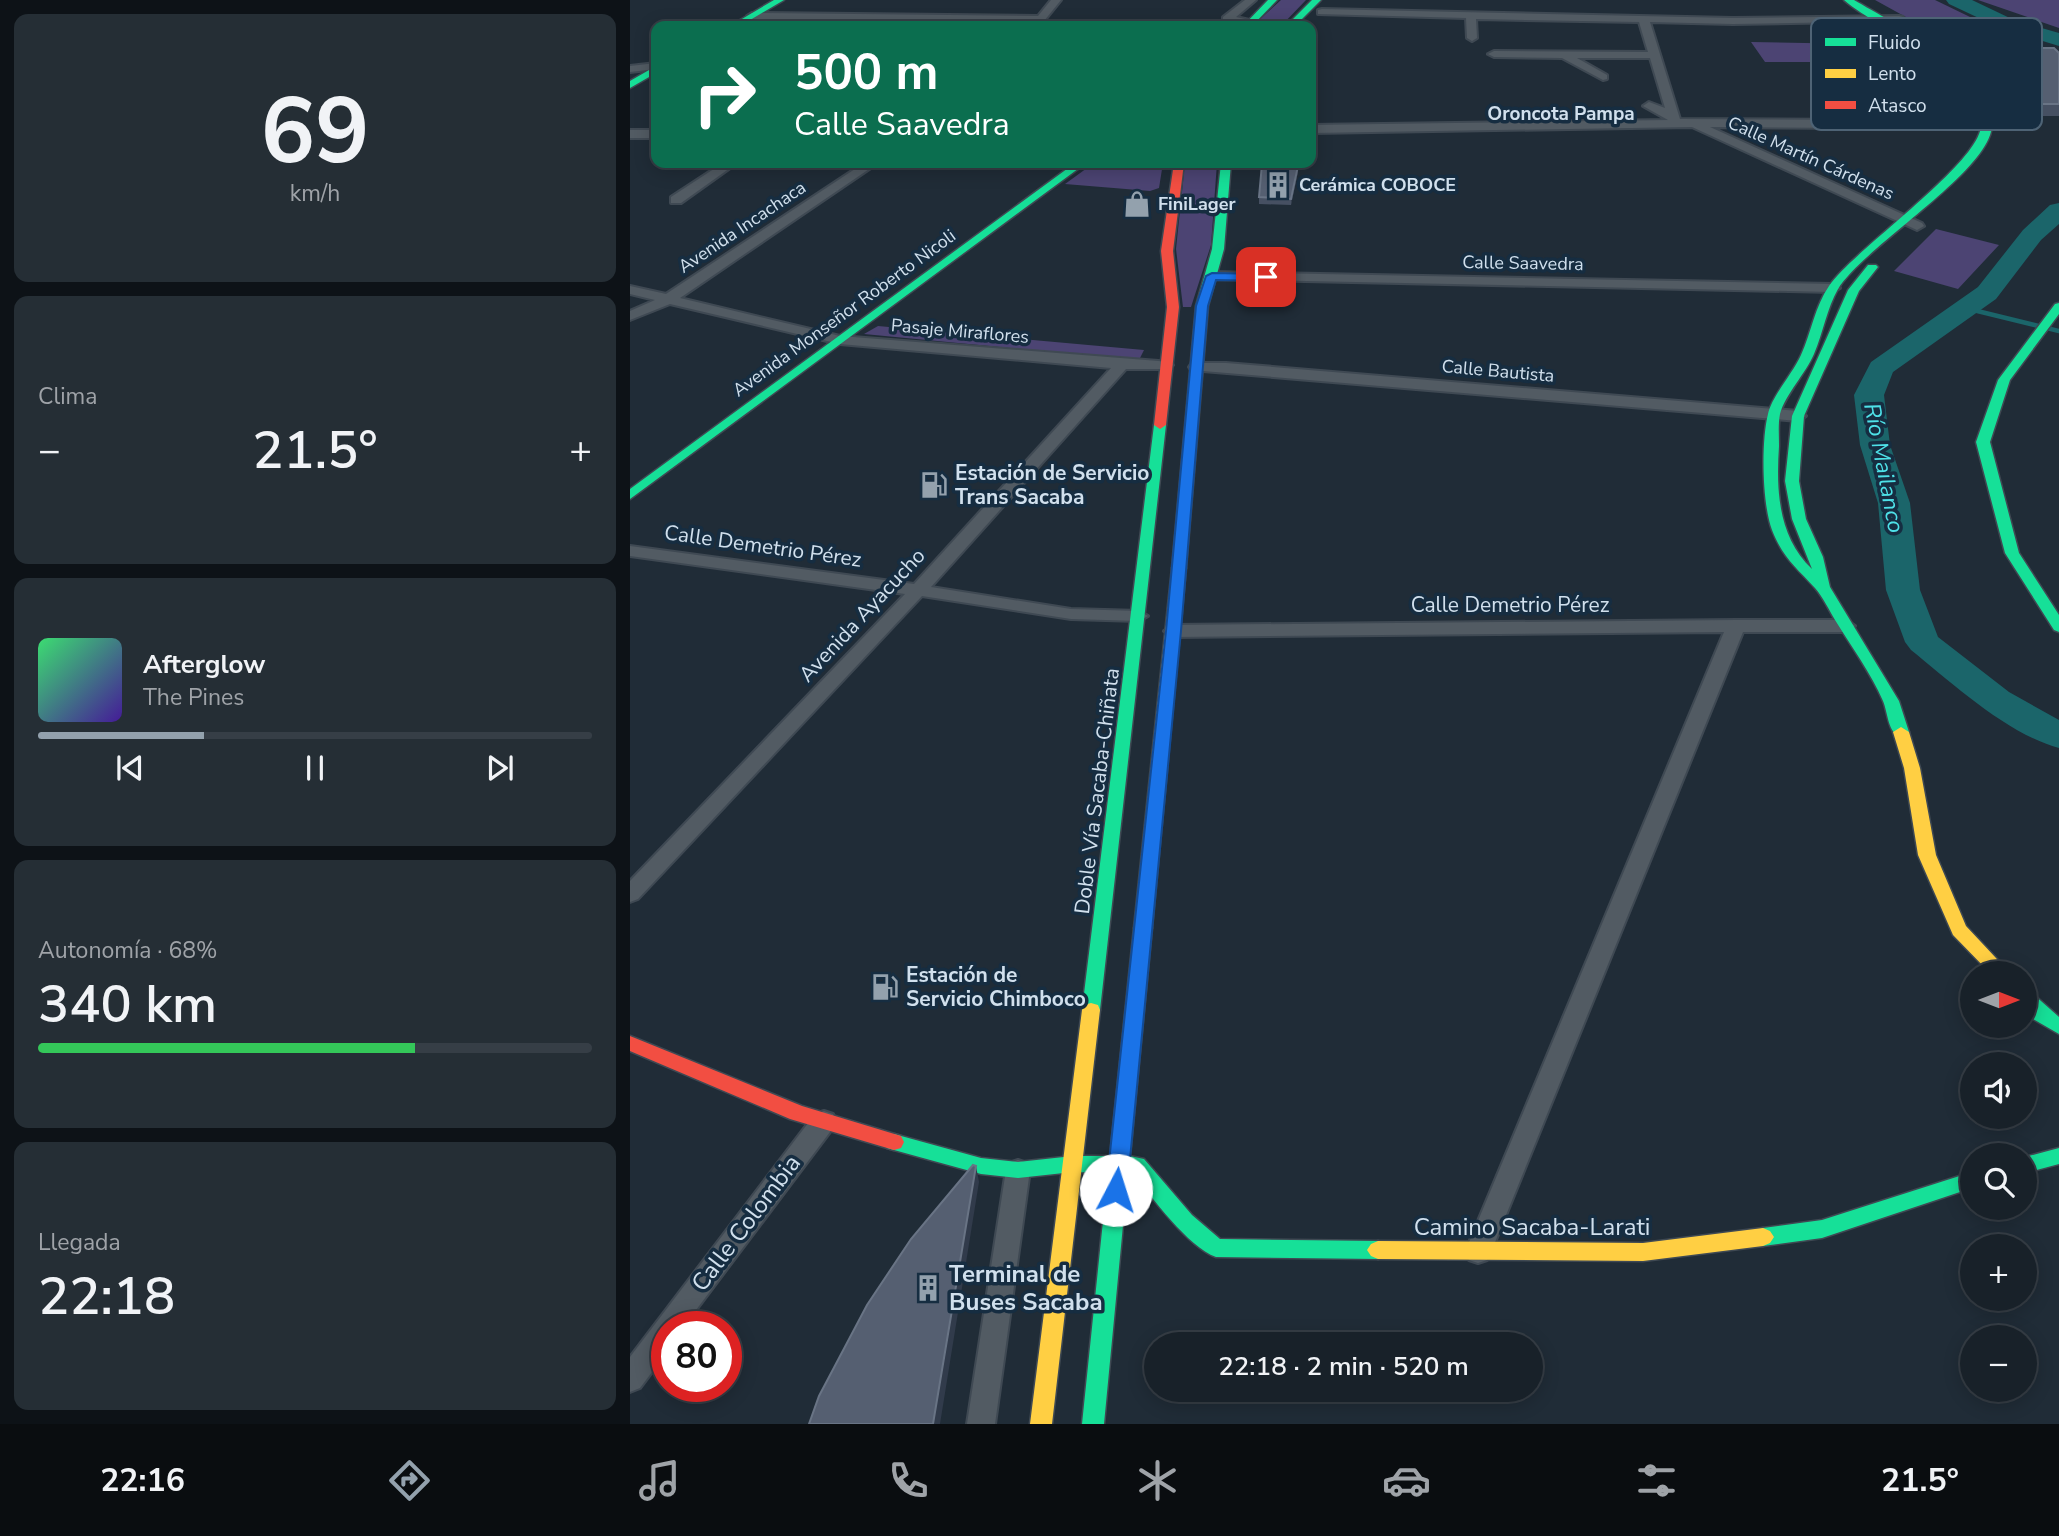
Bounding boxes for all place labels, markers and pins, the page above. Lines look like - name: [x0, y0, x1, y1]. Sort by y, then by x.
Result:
- building icon: Cerámica COBOCE: [1263, 170, 1293, 200]
- place label: Cerámica COBOCE: [1299, 173, 1456, 197]
- shop icon: FiniLager: [1122, 189, 1152, 219]
- place label: FiniLager: [1158, 192, 1235, 216]
- pin: [1236, 247, 1296, 307]
- place label: Estación de Servicio Trans Sacaba: [955, 459, 1149, 511]
- fuel station icon: Estación de Servicio Trans Sacaba: [919, 470, 949, 500]
- place label: Estación de Servicio Chimboco: [906, 961, 1086, 1013]
- fuel station icon: Estación de Servicio Chimboco: [870, 972, 900, 1002]
- place label: Terminal de Buses Sacaba: [949, 1258, 1103, 1318]
- building icon: Terminal de Buses Sacaba: [913, 1273, 943, 1303]

